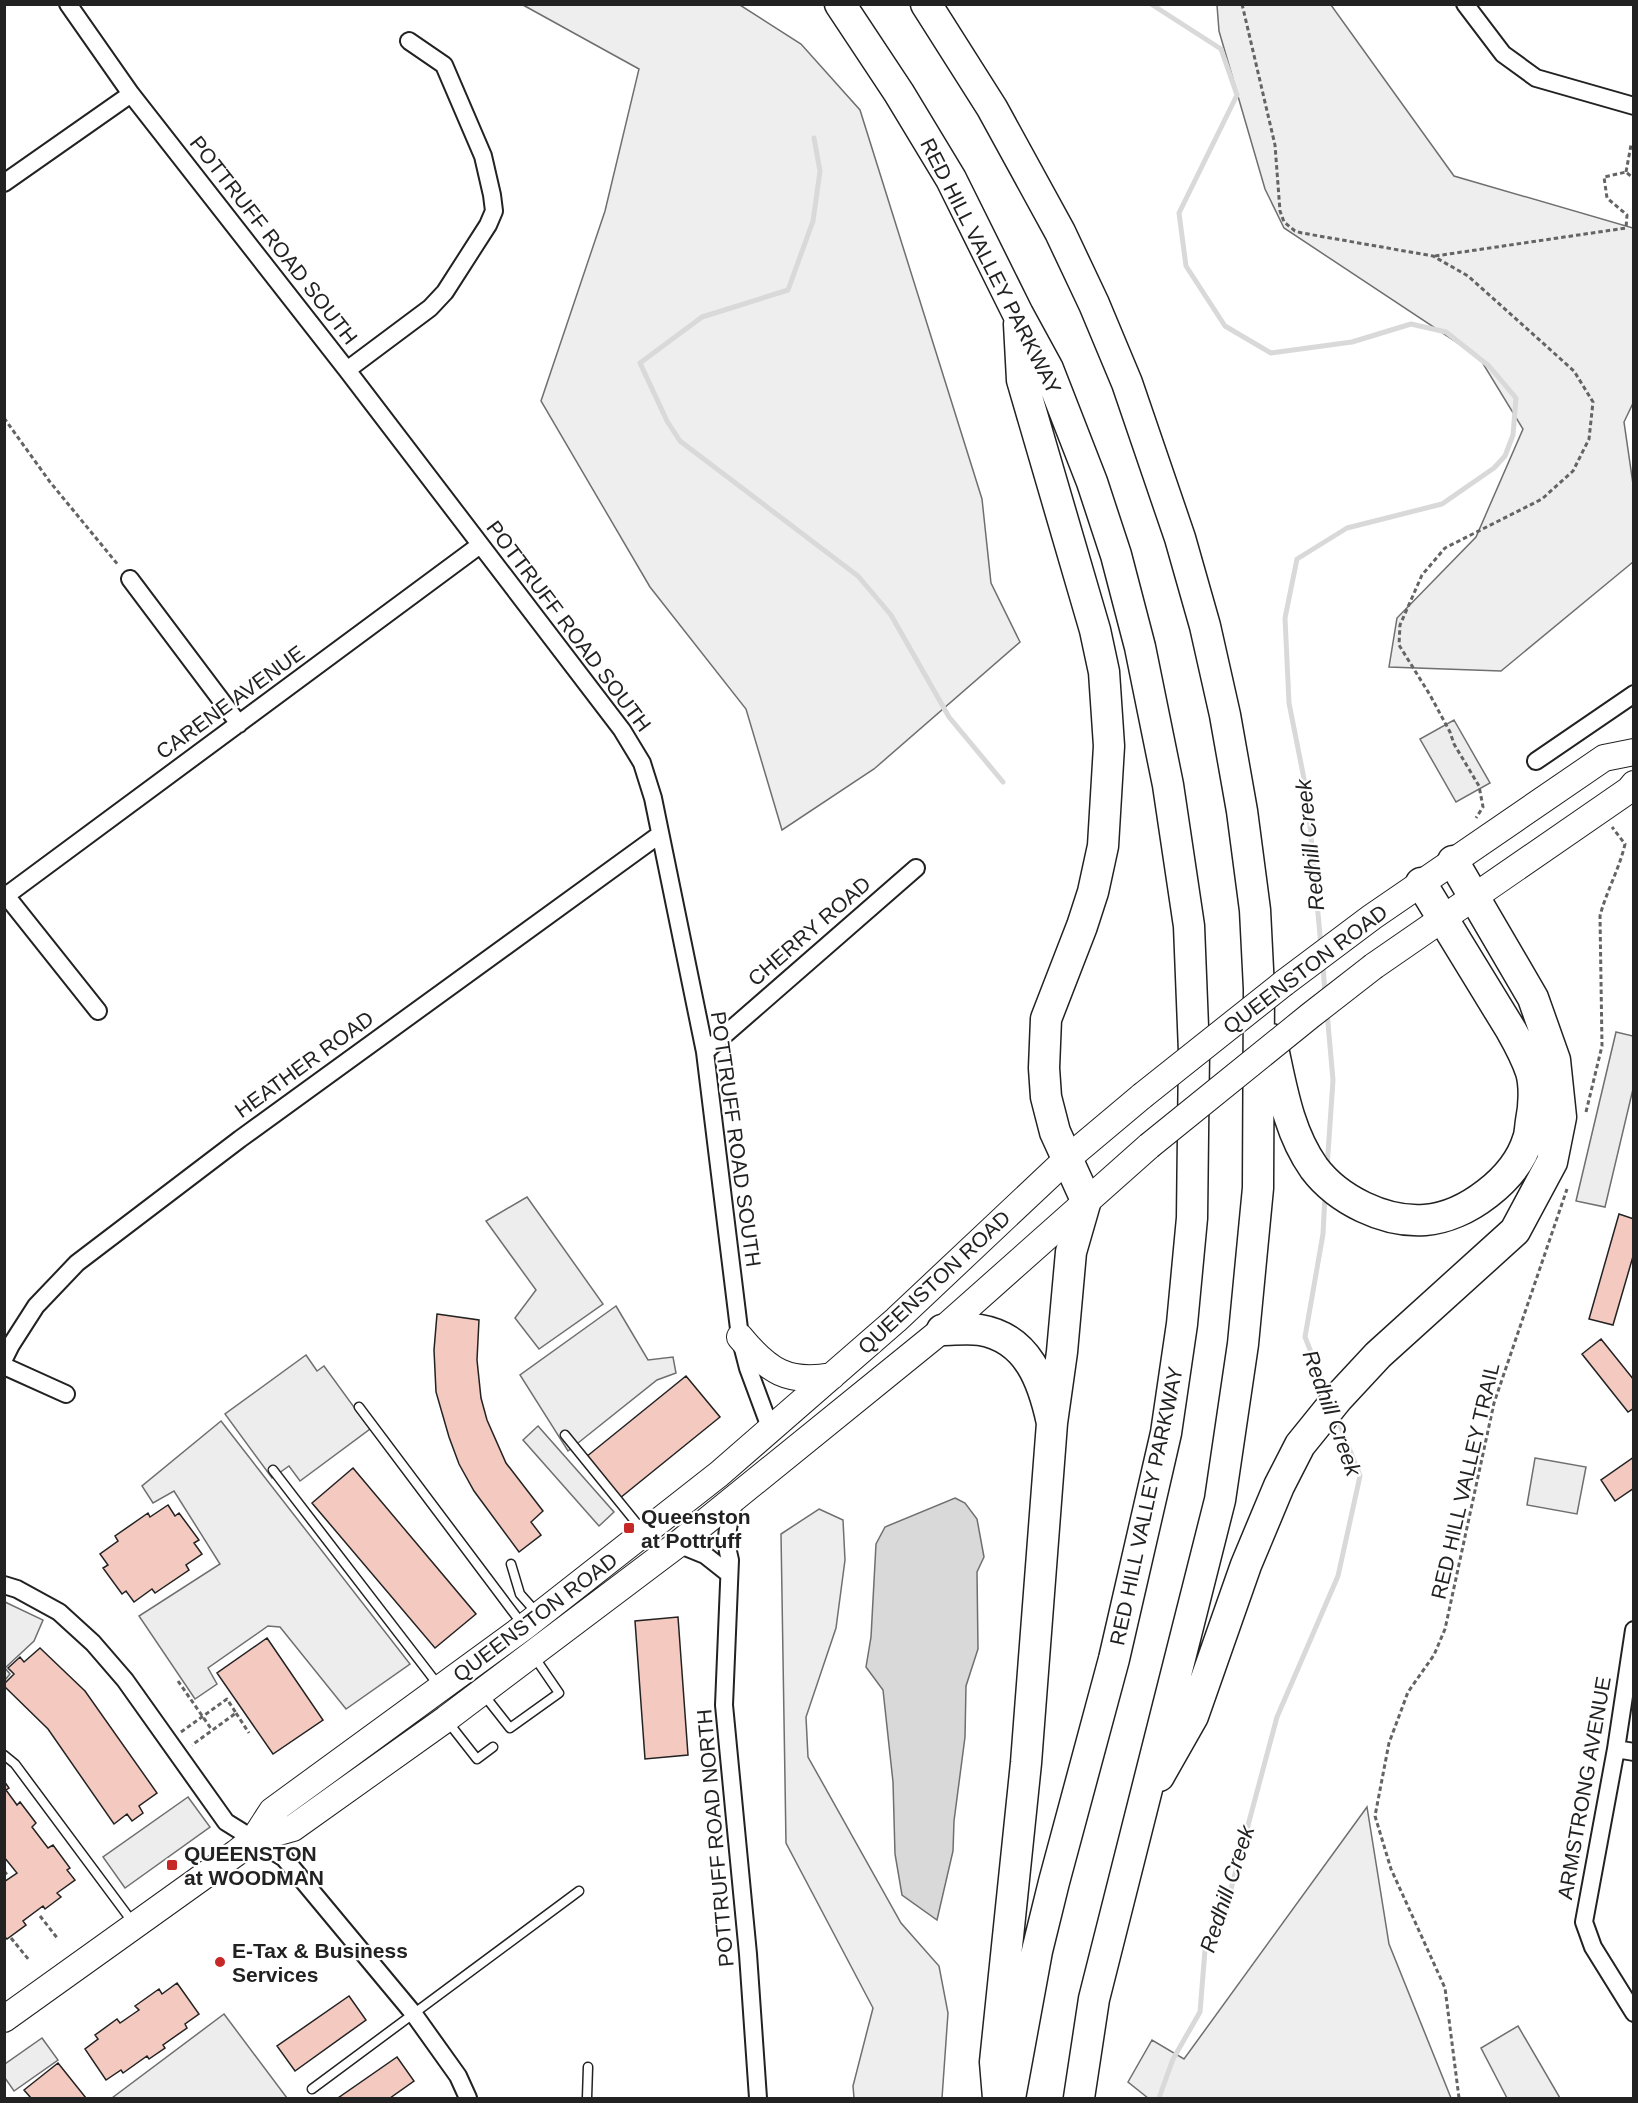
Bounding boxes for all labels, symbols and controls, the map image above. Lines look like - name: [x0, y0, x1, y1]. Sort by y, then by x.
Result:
- street label: POTTRUFF ROAD SOUTH: [186, 131, 362, 349]
- street label: RED HILL VALLEY PARKWAY: [916, 134, 1066, 398]
- street label: POTTRUFF ROAD SOUTH: [482, 516, 656, 736]
- street label: CARENE AVENUE: [152, 641, 308, 763]
- water label: Redhill Creek: [1291, 777, 1329, 912]
- street label: CHERRY ROAD: [743, 872, 875, 990]
- street label: QUEENSTON ROAD: [1219, 900, 1391, 1038]
- street label: HEATHER ROAD: [230, 1006, 378, 1122]
- street label: POTTRUFF ROAD SOUTH: [707, 1010, 765, 1268]
- street label: QUEENSTON ROAD: [853, 1206, 1015, 1358]
- water label: Redhill Creek: [1298, 1347, 1367, 1480]
- street label: RED HILL VALLEY TRAIL: [1427, 1361, 1503, 1601]
- street label: RED HILL VALLEY PARKWAY: [1105, 1365, 1187, 1647]
- place label: Queenston at Pottruff: [641, 1505, 751, 1552]
- marker: Queenston at Pottruff: [622, 1521, 636, 1535]
- street label: QUEENSTON ROAD: [449, 1548, 621, 1686]
- street label: ARMSTRONG AVENUE: [1553, 1675, 1615, 1901]
- street label: POTTRUFF ROAD NORTH: [692, 1708, 738, 1968]
- water label: Redhill Creek: [1195, 1821, 1260, 1956]
- place label: QUEENSTON at WOODMAN: [184, 1842, 324, 1889]
- marker: QUEENSTON at WOODMAN: [165, 1858, 179, 1872]
- place label: E-Tax & Business Services: [232, 1939, 408, 1986]
- marker: E-Tax & Business Services: [213, 1955, 227, 1969]

